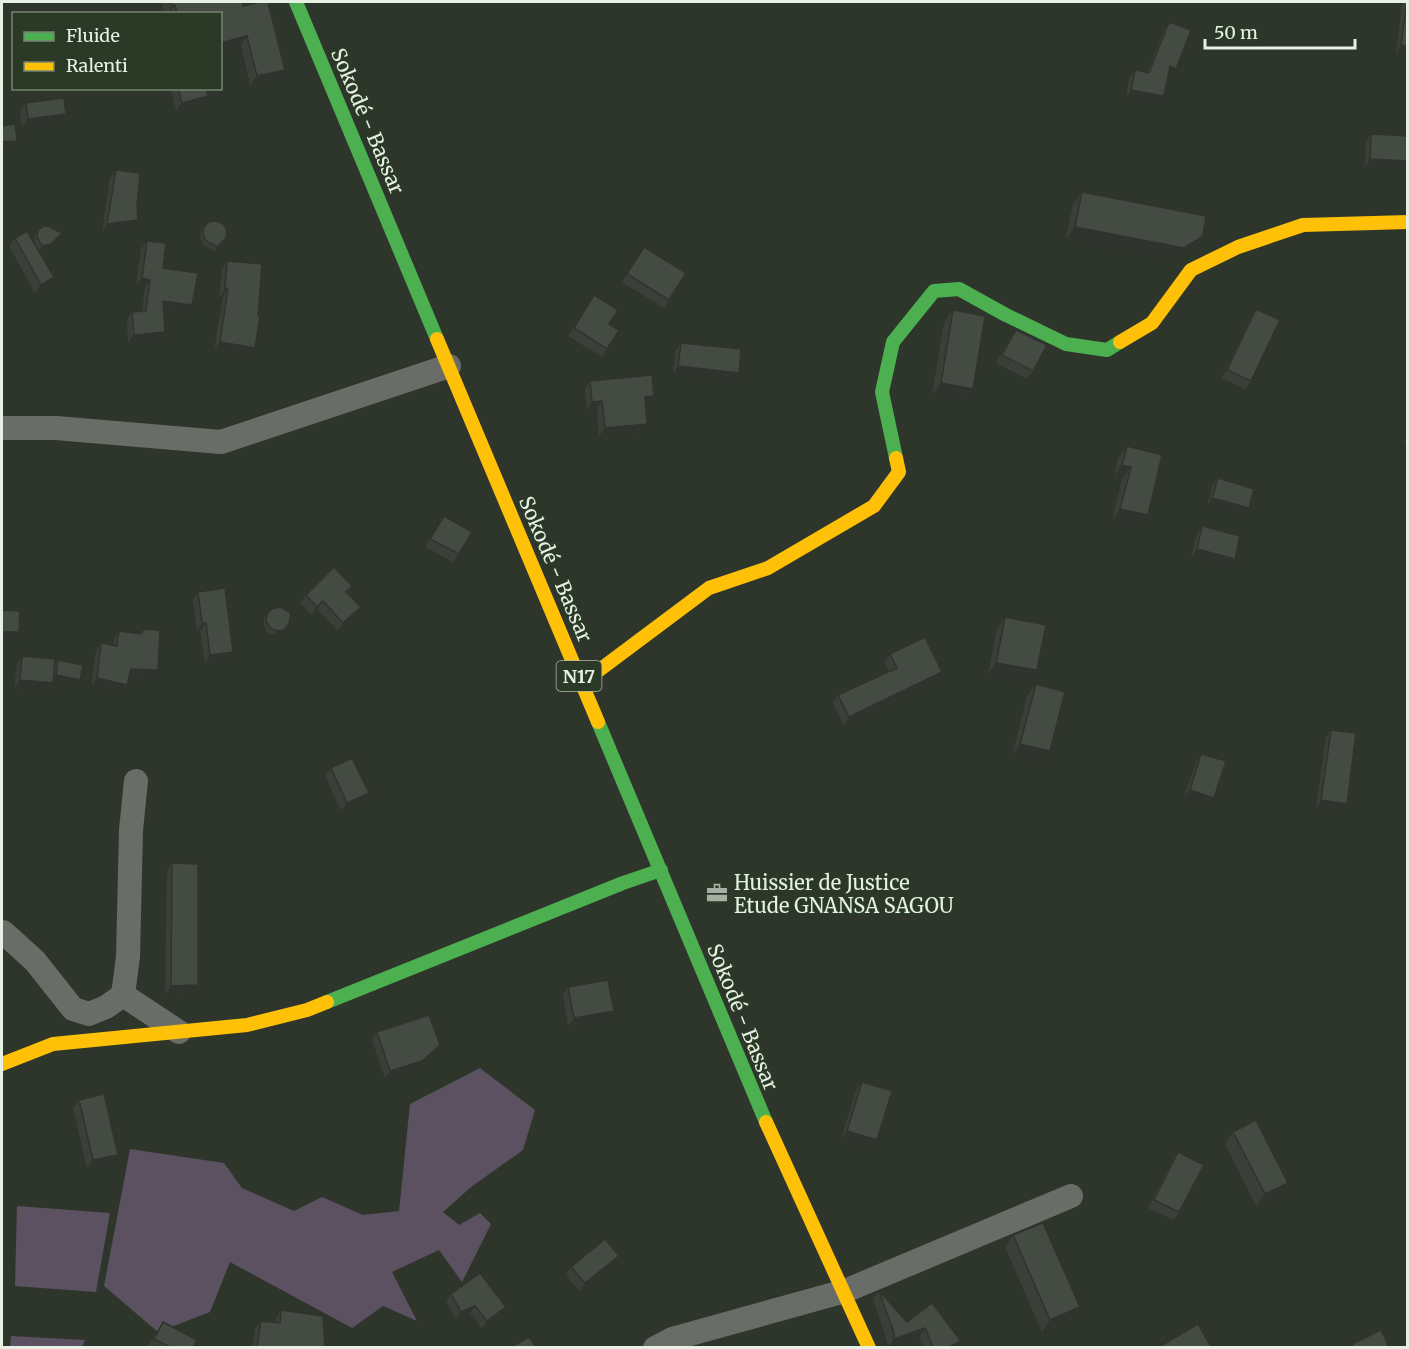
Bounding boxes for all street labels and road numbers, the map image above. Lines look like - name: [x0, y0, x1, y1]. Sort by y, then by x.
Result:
- street label: Sokodé - Bassar: [326, 44, 410, 198]
- street label: Sokodé - Bassar: [514, 492, 598, 646]
- road number: N17: [556, 661, 602, 691]
- street label: Sokodé - Bassar: [702, 940, 784, 1094]

